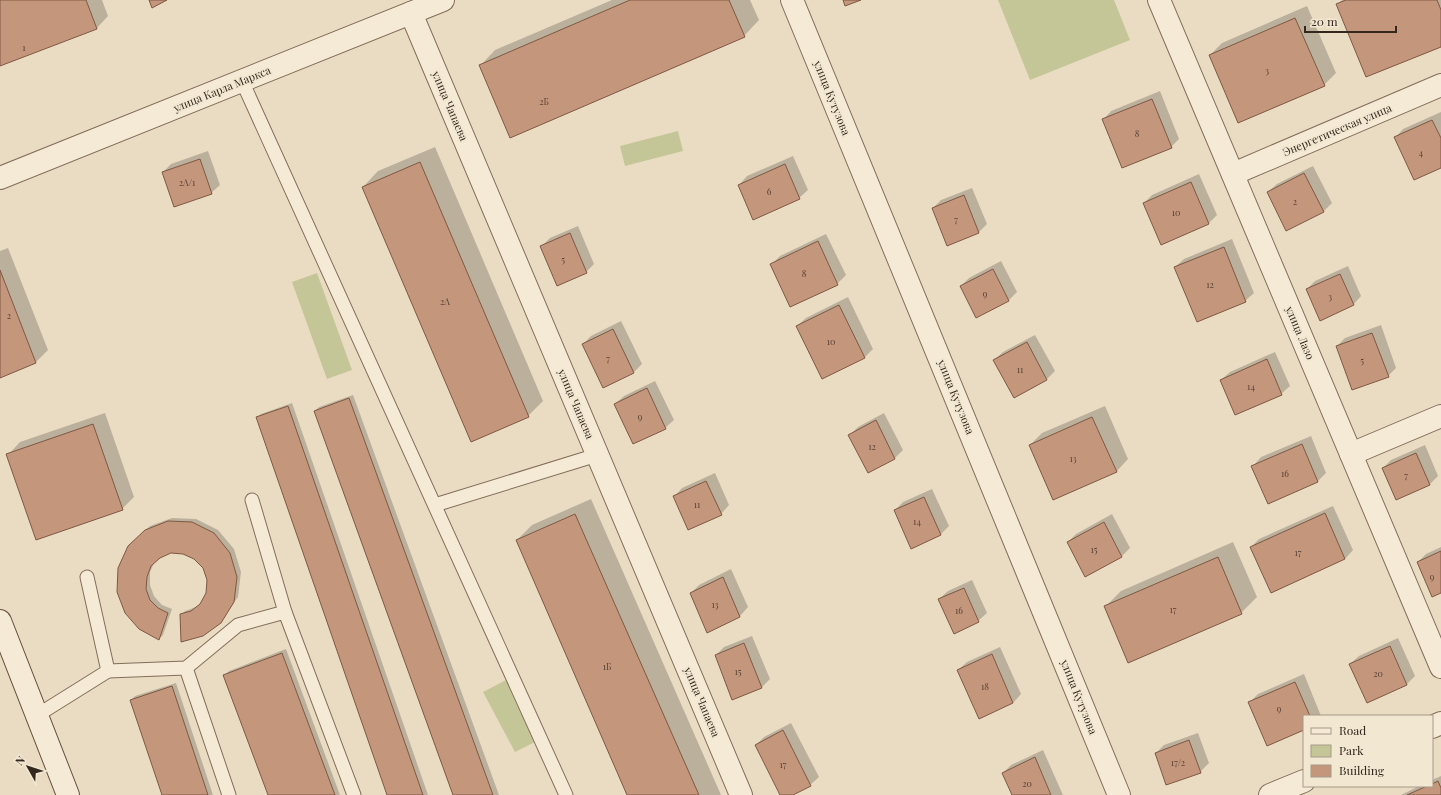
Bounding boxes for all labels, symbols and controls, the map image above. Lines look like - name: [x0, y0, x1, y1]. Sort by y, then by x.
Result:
- scale bar: [1305, 8, 1396, 34]
- text: 20 m: [1311, 13, 1338, 29]
- house number: 1: [22, 41, 26, 53]
- street label: улица Кутузова: [810, 57, 854, 138]
- street label: улица Карла Маркса: [170, 62, 273, 115]
- house number: 3: [1265, 64, 1269, 76]
- street label: улица Чапаева: [429, 68, 472, 144]
- house number: 2Б: [539, 95, 549, 107]
- street label: Энергетическая улица: [1280, 100, 1394, 159]
- house number: 8: [1135, 127, 1140, 139]
- house number: 4: [1419, 146, 1424, 158]
- house number: 2А/1: [179, 176, 196, 188]
- house number: 6: [767, 185, 772, 197]
- house number: 2: [1293, 195, 1297, 207]
- house number: 10: [1172, 206, 1180, 218]
- house number: 7: [954, 213, 958, 225]
- house number: 5: [561, 253, 565, 265]
- house number: 8: [802, 267, 807, 279]
- house number: 12: [1206, 278, 1214, 290]
- house number: 9: [983, 287, 988, 299]
- house number: 3: [1328, 290, 1332, 302]
- house number: 2А: [440, 295, 450, 307]
- street label: улица Лазо: [1282, 303, 1318, 362]
- house number: 2: [7, 309, 11, 321]
- house number: 10: [827, 335, 835, 347]
- house number: 7: [606, 352, 610, 364]
- house number: 5: [1360, 354, 1364, 366]
- street label: улица Кутузова: [934, 356, 978, 437]
- house number: 11: [1017, 363, 1024, 375]
- street label: улица Чапаева: [555, 366, 598, 442]
- house number: 14: [1247, 380, 1255, 392]
- house number: 9: [638, 410, 643, 422]
- house number: 12: [868, 440, 876, 452]
- house number: 13: [1069, 452, 1077, 464]
- house number: 16: [1281, 467, 1289, 479]
- house number: 7: [1404, 469, 1408, 481]
- house number: 11: [694, 498, 701, 510]
- house number: 14: [913, 515, 921, 527]
- house number: 15: [1091, 543, 1098, 555]
- house number: 17: [1295, 546, 1302, 558]
- house number: 9: [1430, 570, 1435, 582]
- house number: 13: [711, 598, 719, 610]
- house number: 17: [1170, 603, 1177, 615]
- house number: 16: [955, 604, 963, 616]
- street label: улица Кутузова: [1057, 656, 1101, 737]
- house number: 1Б: [603, 660, 611, 672]
- street label: улица Чапаева: [681, 664, 724, 740]
- house number: 15: [735, 665, 742, 677]
- house number: 20: [1373, 667, 1383, 679]
- house number: 18: [981, 680, 989, 692]
- house number: 9: [1277, 702, 1282, 714]
- legend: [1303, 715, 1433, 787]
- text: Road: [1339, 722, 1366, 738]
- text: Park: [1339, 742, 1364, 758]
- north arrow: [8, 747, 48, 787]
- text: N: [12, 753, 28, 768]
- house number: 17/2: [1171, 756, 1185, 768]
- house number: 17: [780, 758, 787, 770]
- text: Building: [1339, 762, 1385, 778]
- house number: 20: [1022, 777, 1032, 789]

